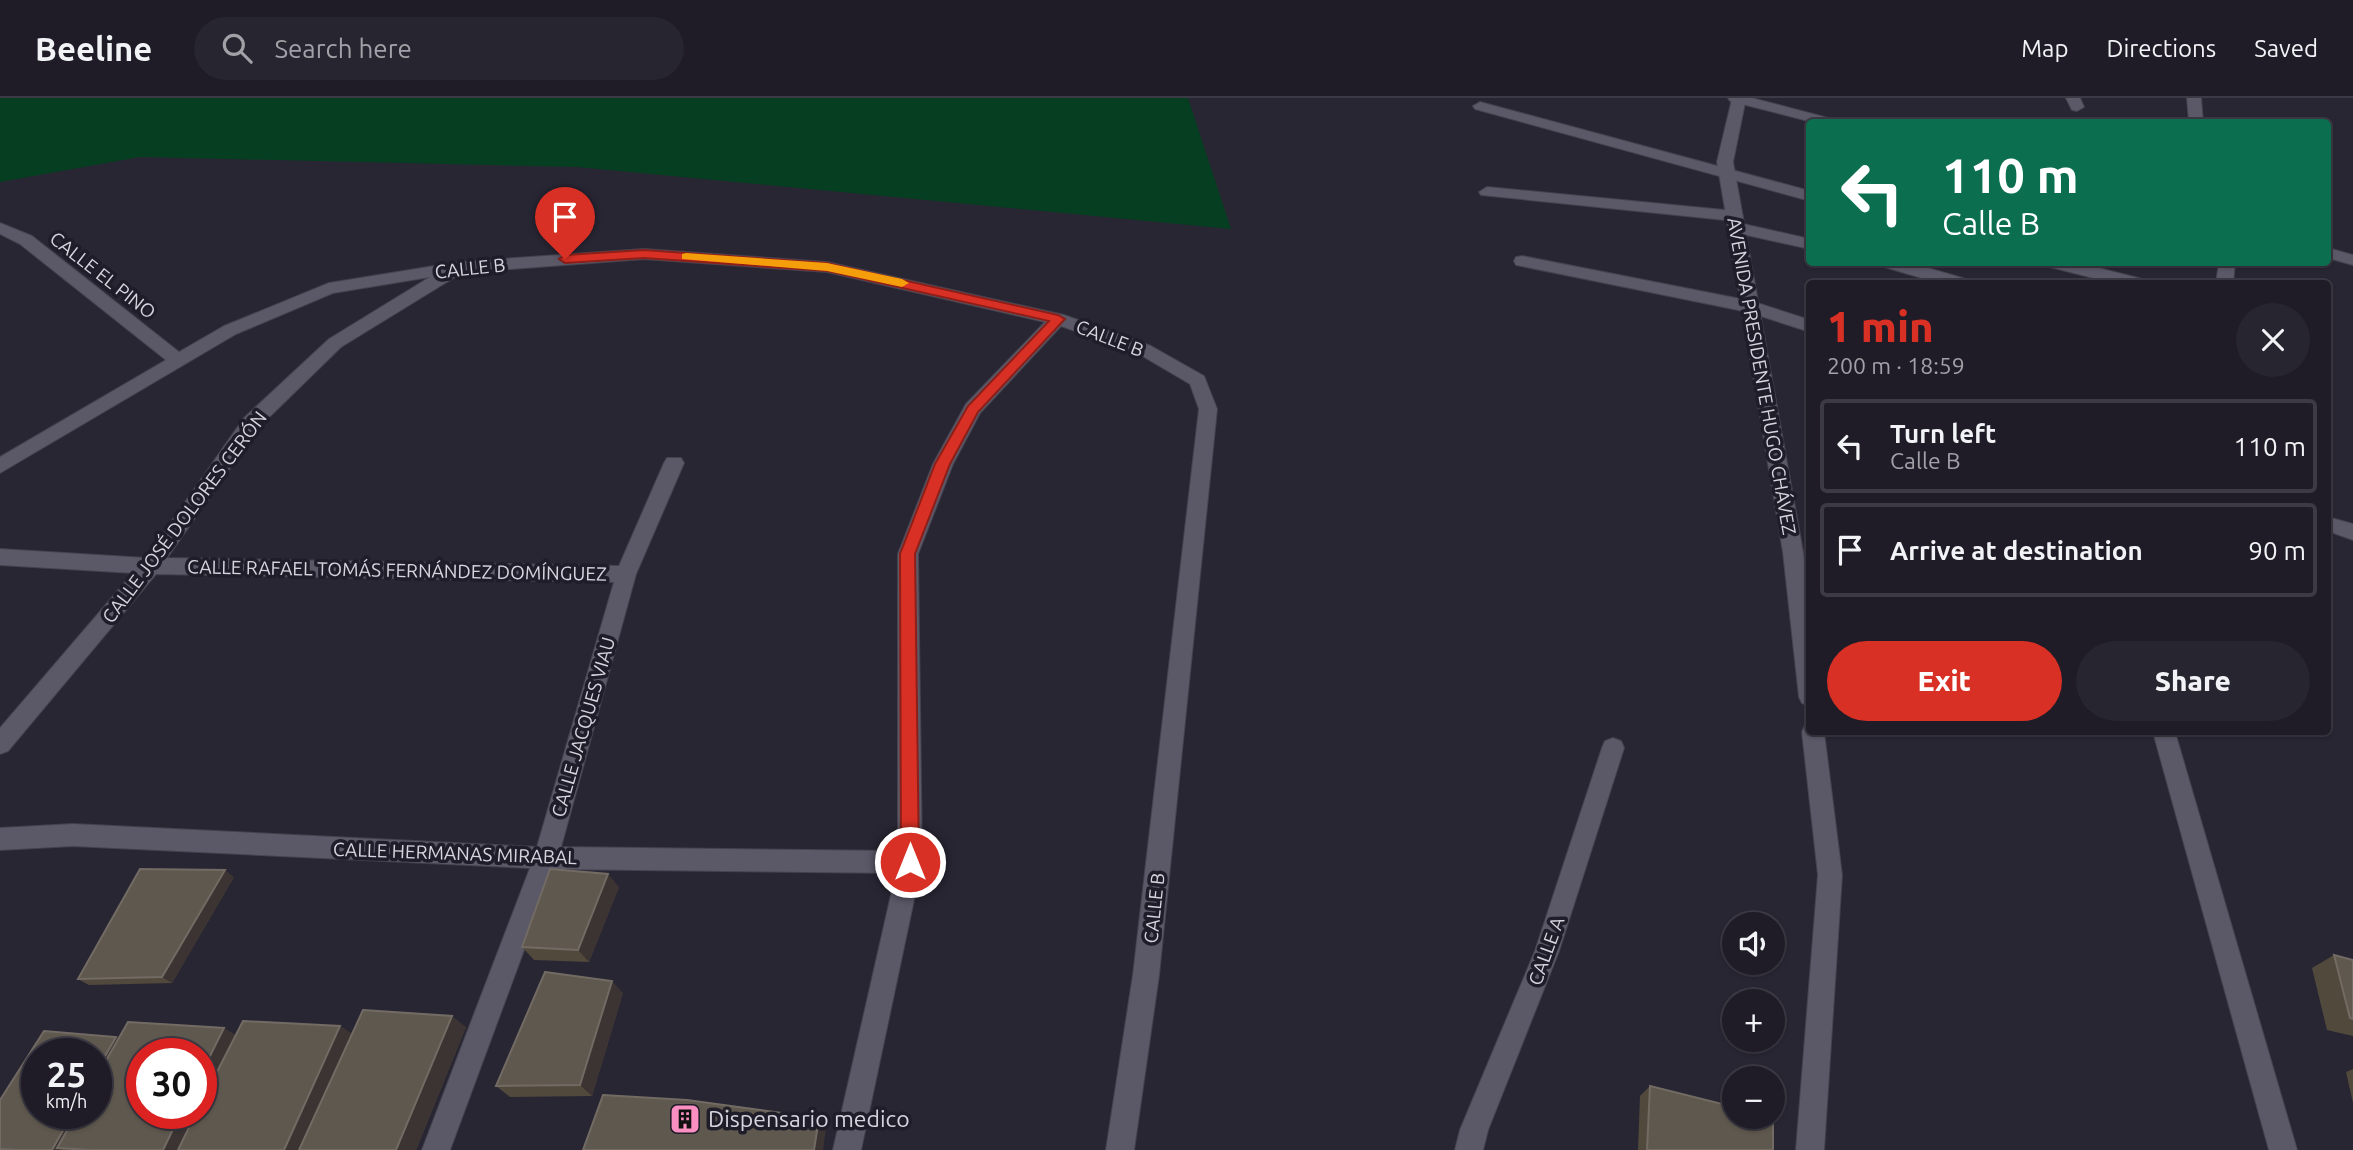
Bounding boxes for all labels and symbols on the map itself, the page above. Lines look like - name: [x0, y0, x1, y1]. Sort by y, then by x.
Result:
- pin: [535, 187, 595, 259]
- street label: AVENIDA PRESIDENTE HUGO CHÁVEZ: [1723, 216, 1801, 537]
- street label: CALLE EL PINO: [46, 227, 160, 323]
- street label: CALLE B: [434, 253, 506, 283]
- street label: CALLE B: [1073, 315, 1147, 361]
- street label: CALLE JOSÉ DOLORES CERÓN: [97, 407, 271, 627]
- street label: CALLE RAFAEL TOMÁS FERNÁNDEZ DOMÍNGUEZ: [187, 555, 607, 585]
- street label: CALLE JACQUES VIAU: [547, 634, 619, 820]
- position arrow: [873, 825, 947, 899]
- street label: CALLE HERMANAS MIRABAL: [333, 838, 578, 868]
- street label: CALLE B: [1139, 872, 1169, 944]
- street label: CALLE A: [1523, 913, 1569, 988]
- speed limit sign: 30: [126, 1038, 217, 1129]
- building icon: Dispensario medico: [668, 1102, 702, 1136]
- place label: Dispensario medico: [708, 1106, 910, 1131]

